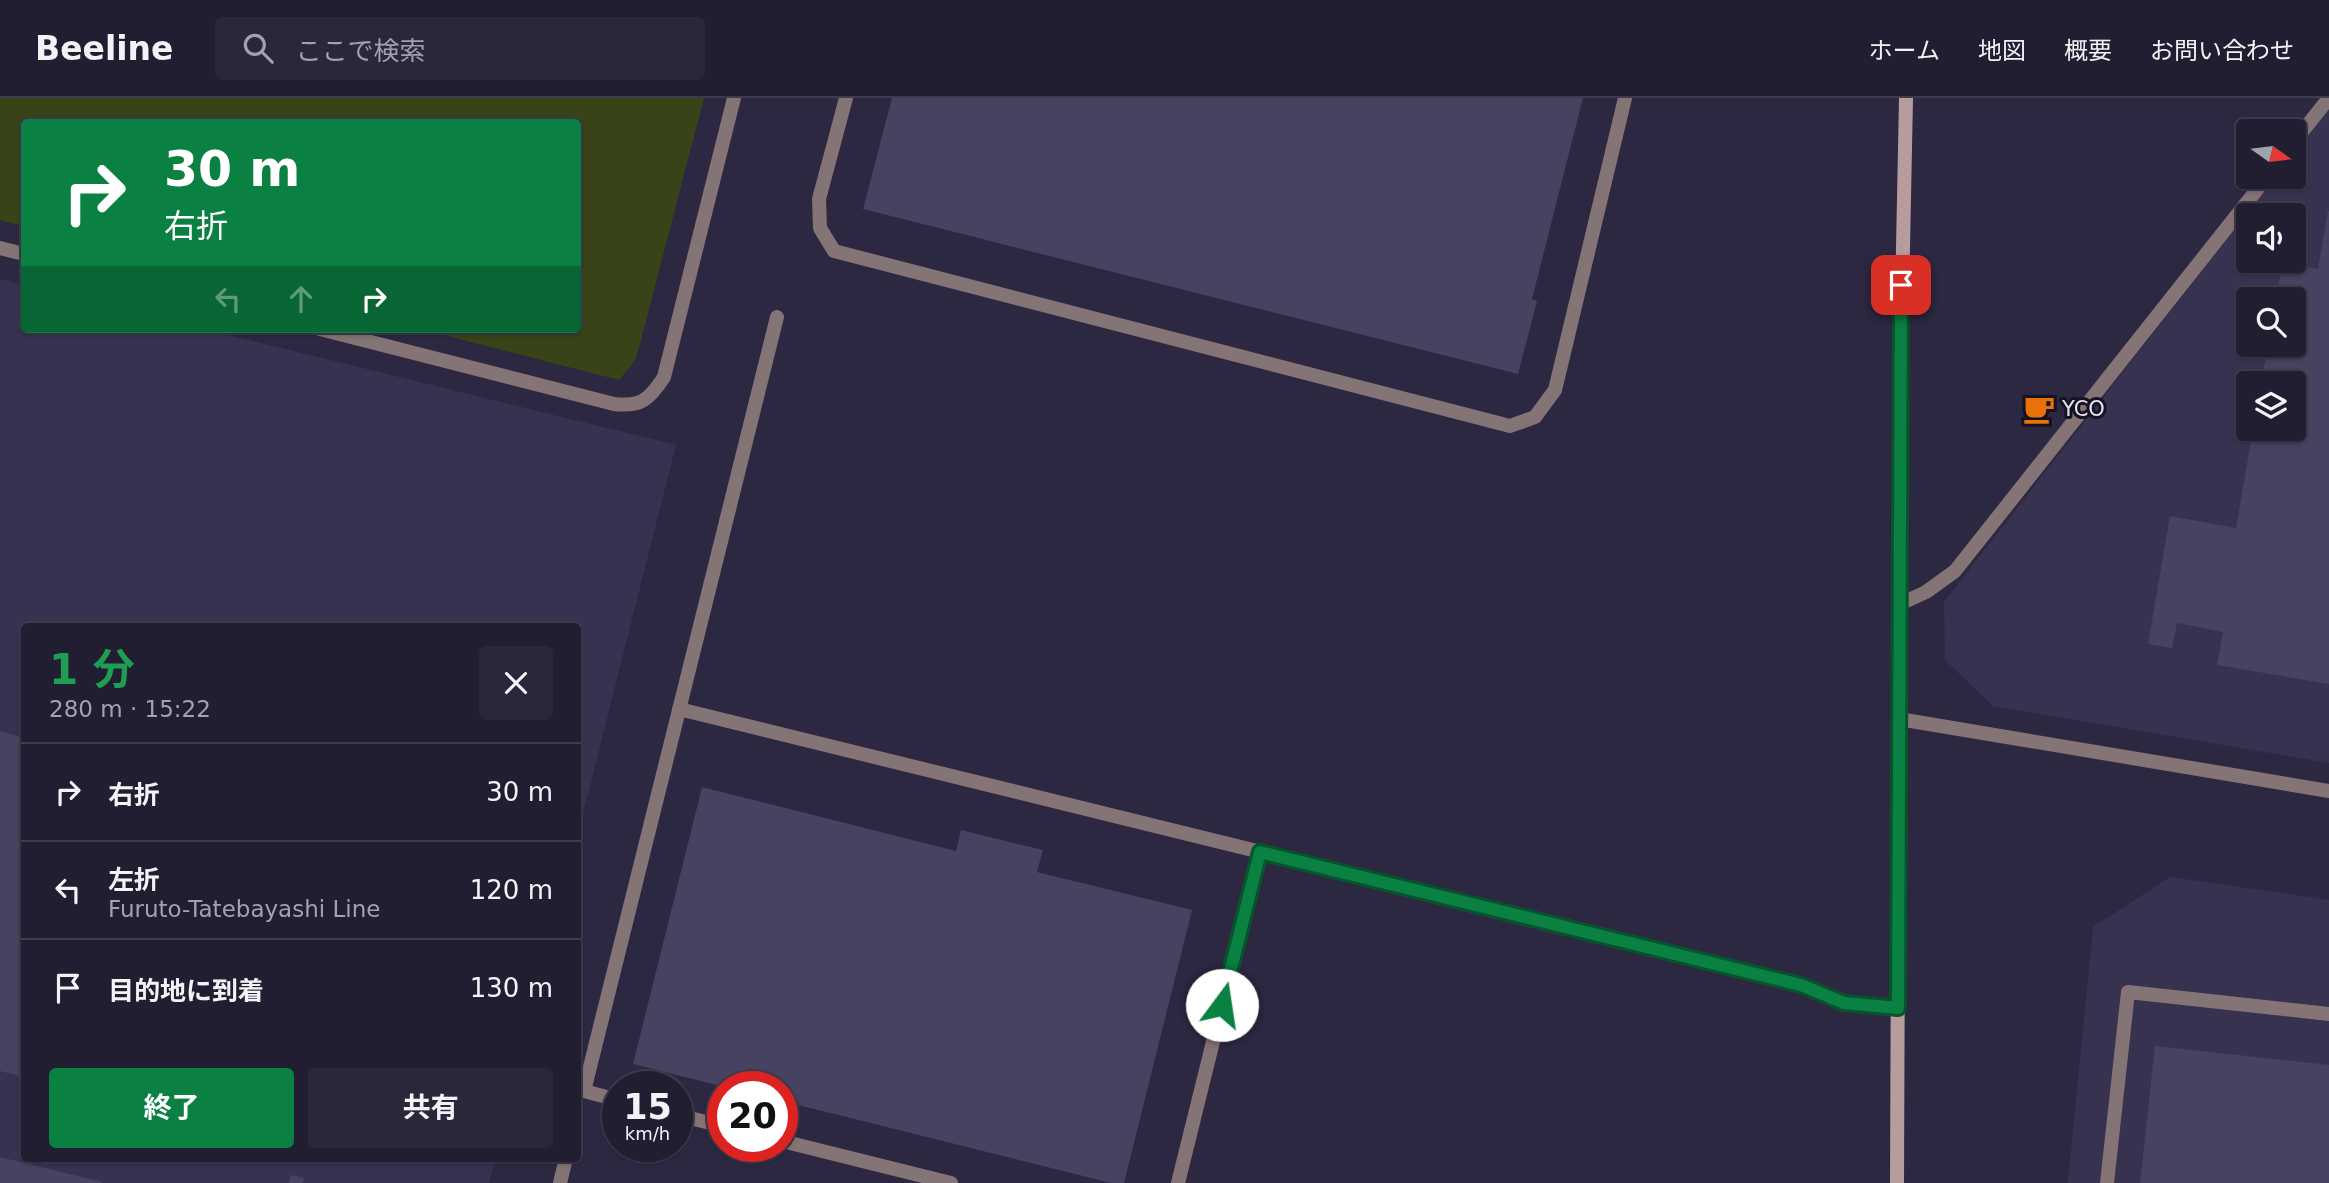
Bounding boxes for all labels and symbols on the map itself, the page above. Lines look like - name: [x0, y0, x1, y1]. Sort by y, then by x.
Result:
- north arrow: [2236, 119, 2306, 189]
- pin: [1871, 255, 1931, 315]
- cafe icon: YCO: [2022, 392, 2056, 426]
- place label: YCO: [2061, 397, 2105, 421]
- position arrow: [1185, 968, 1259, 1042]
- speed limit sign: 20: [707, 1071, 798, 1162]

